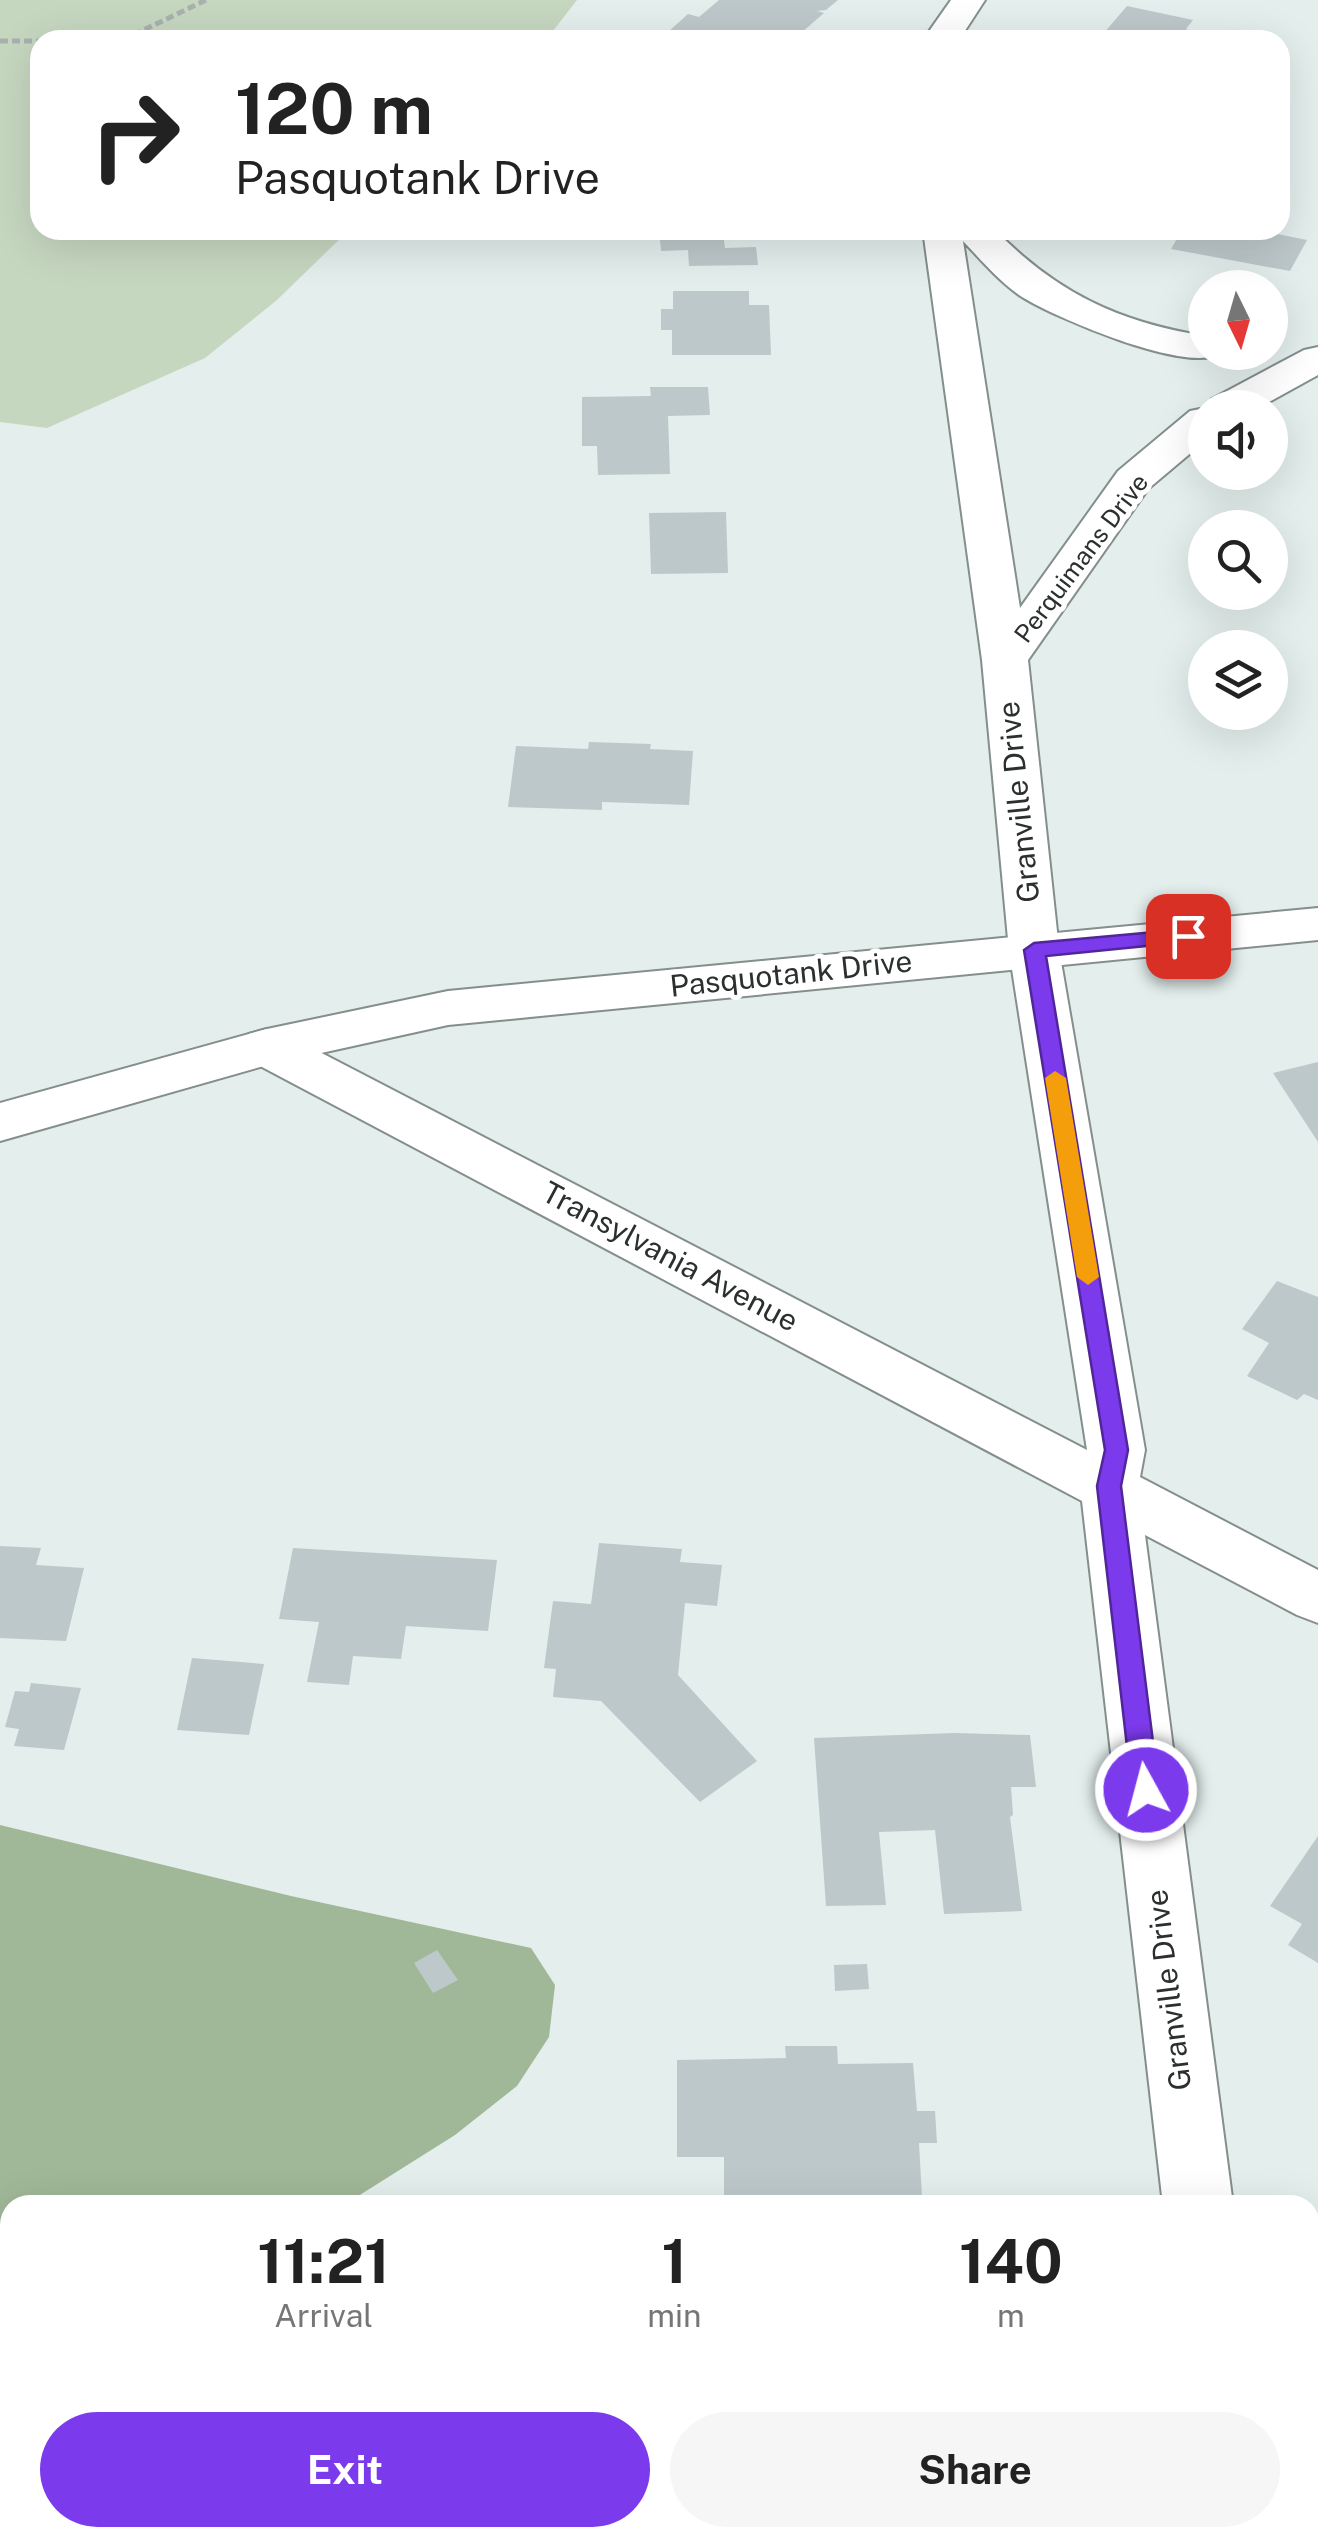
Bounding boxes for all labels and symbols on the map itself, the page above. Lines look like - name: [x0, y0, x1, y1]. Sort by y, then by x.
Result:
- north arrow: [1188, 270, 1288, 370]
- street label: Perquimans Drive: [1008, 468, 1154, 648]
- street label: Granville Drive: [990, 700, 1046, 905]
- pin: [1146, 894, 1231, 979]
- street label: Pasquotank Drive: [668, 942, 914, 1004]
- street label: Transylvania Avenue: [536, 1173, 804, 1339]
- position arrow: [1094, 1738, 1198, 1842]
- street label: Granville Drive: [1138, 1888, 1198, 2093]

